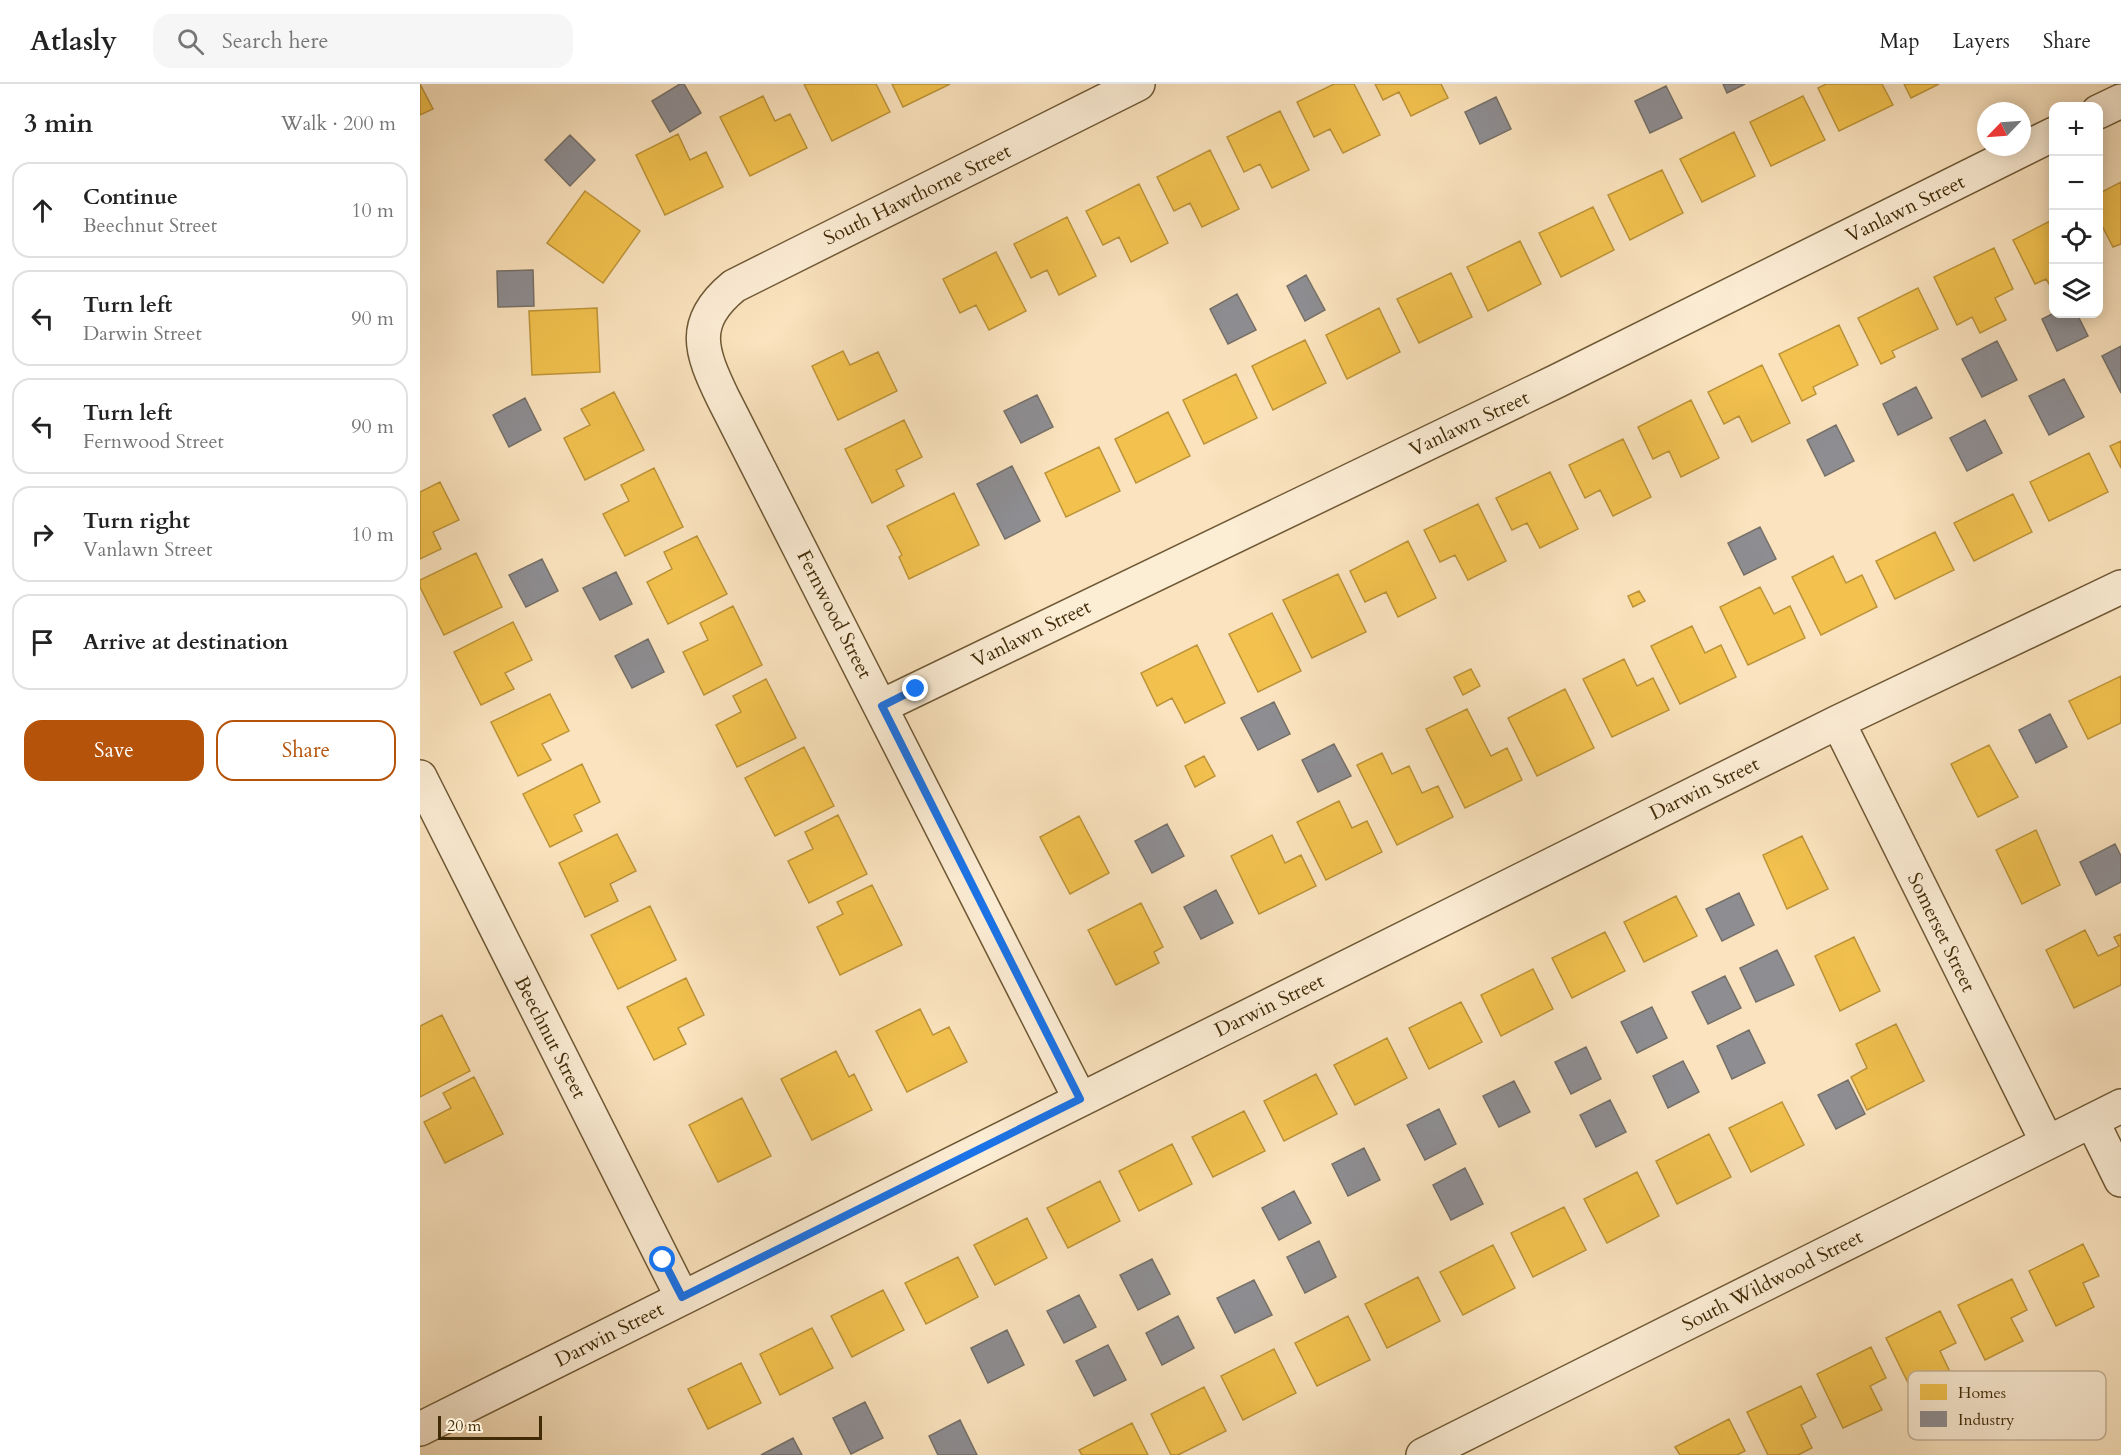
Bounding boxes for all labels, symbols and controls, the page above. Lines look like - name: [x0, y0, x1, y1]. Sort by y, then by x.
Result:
- search box: [153, 14, 573, 68]
- text: Atlasly: [30, 22, 117, 60]
- icon: search: [174, 25, 207, 58]
- text: Search here: [222, 26, 328, 56]
- text: Map: [1880, 27, 1920, 56]
- text: Layers: [1953, 27, 2010, 56]
- text: Share: [2043, 27, 2091, 56]
- north arrow: [1977, 102, 2031, 156]
- map controls: [2049, 102, 2103, 318]
- button: +: [2049, 102, 2103, 156]
- text: 3 min: [24, 106, 93, 141]
- text: Walk · 200 m: [281, 110, 396, 137]
- street label: South Hawthorne Street: [819, 137, 1016, 252]
- button: −: [2049, 156, 2103, 210]
- street label: Vanlawn Street: [1841, 168, 1970, 249]
- text: Continue: [83, 182, 178, 212]
- icon: ahead: [26, 194, 59, 227]
- text: 10 m: [351, 197, 394, 224]
- button: locate: [2049, 210, 2103, 264]
- text: Beechnut Street: [83, 212, 217, 239]
- button: layers: [2049, 264, 2103, 318]
- text: Turn left: [83, 290, 172, 320]
- icon: left: [26, 302, 59, 335]
- text: 90 m: [351, 305, 394, 332]
- text: Darwin Street: [83, 320, 202, 347]
- street label: Vanlawn Street: [1405, 384, 1534, 463]
- text: Turn left: [83, 398, 172, 428]
- icon: left: [26, 410, 59, 443]
- text: 90 m: [351, 413, 394, 440]
- text: Fernwood Street: [83, 428, 224, 455]
- text: Turn right: [83, 506, 190, 536]
- icon: right: [26, 518, 59, 551]
- text: 10 m: [351, 521, 394, 548]
- text: Vanlawn Street: [83, 536, 212, 563]
- street label: Fernwood Street: [791, 545, 879, 684]
- street label: Vanlawn Street: [967, 593, 1096, 674]
- icon: arrive: [26, 626, 59, 659]
- text: Arrive at destination: [83, 627, 288, 657]
- route end: [902, 675, 928, 701]
- button: Save: [24, 720, 204, 781]
- button: Share: [216, 720, 396, 781]
- street label: Darwin Street: [1645, 750, 1764, 827]
- street label: Somerset Street: [1901, 868, 1982, 997]
- street label: Darwin Street: [1210, 967, 1329, 1044]
- street label: Beechnut Street: [508, 971, 593, 1104]
- street label: South Wildwood Street: [1677, 1223, 1868, 1338]
- route start: [649, 1246, 675, 1272]
- street label: Darwin Street: [550, 1295, 669, 1373]
- legend: [1908, 1371, 2106, 1440]
- text: Homes: [1958, 1382, 2006, 1404]
- text: Industry: [1958, 1409, 2015, 1431]
- scale bar: [438, 1413, 542, 1440]
- text: 20 m: [447, 1415, 481, 1437]

